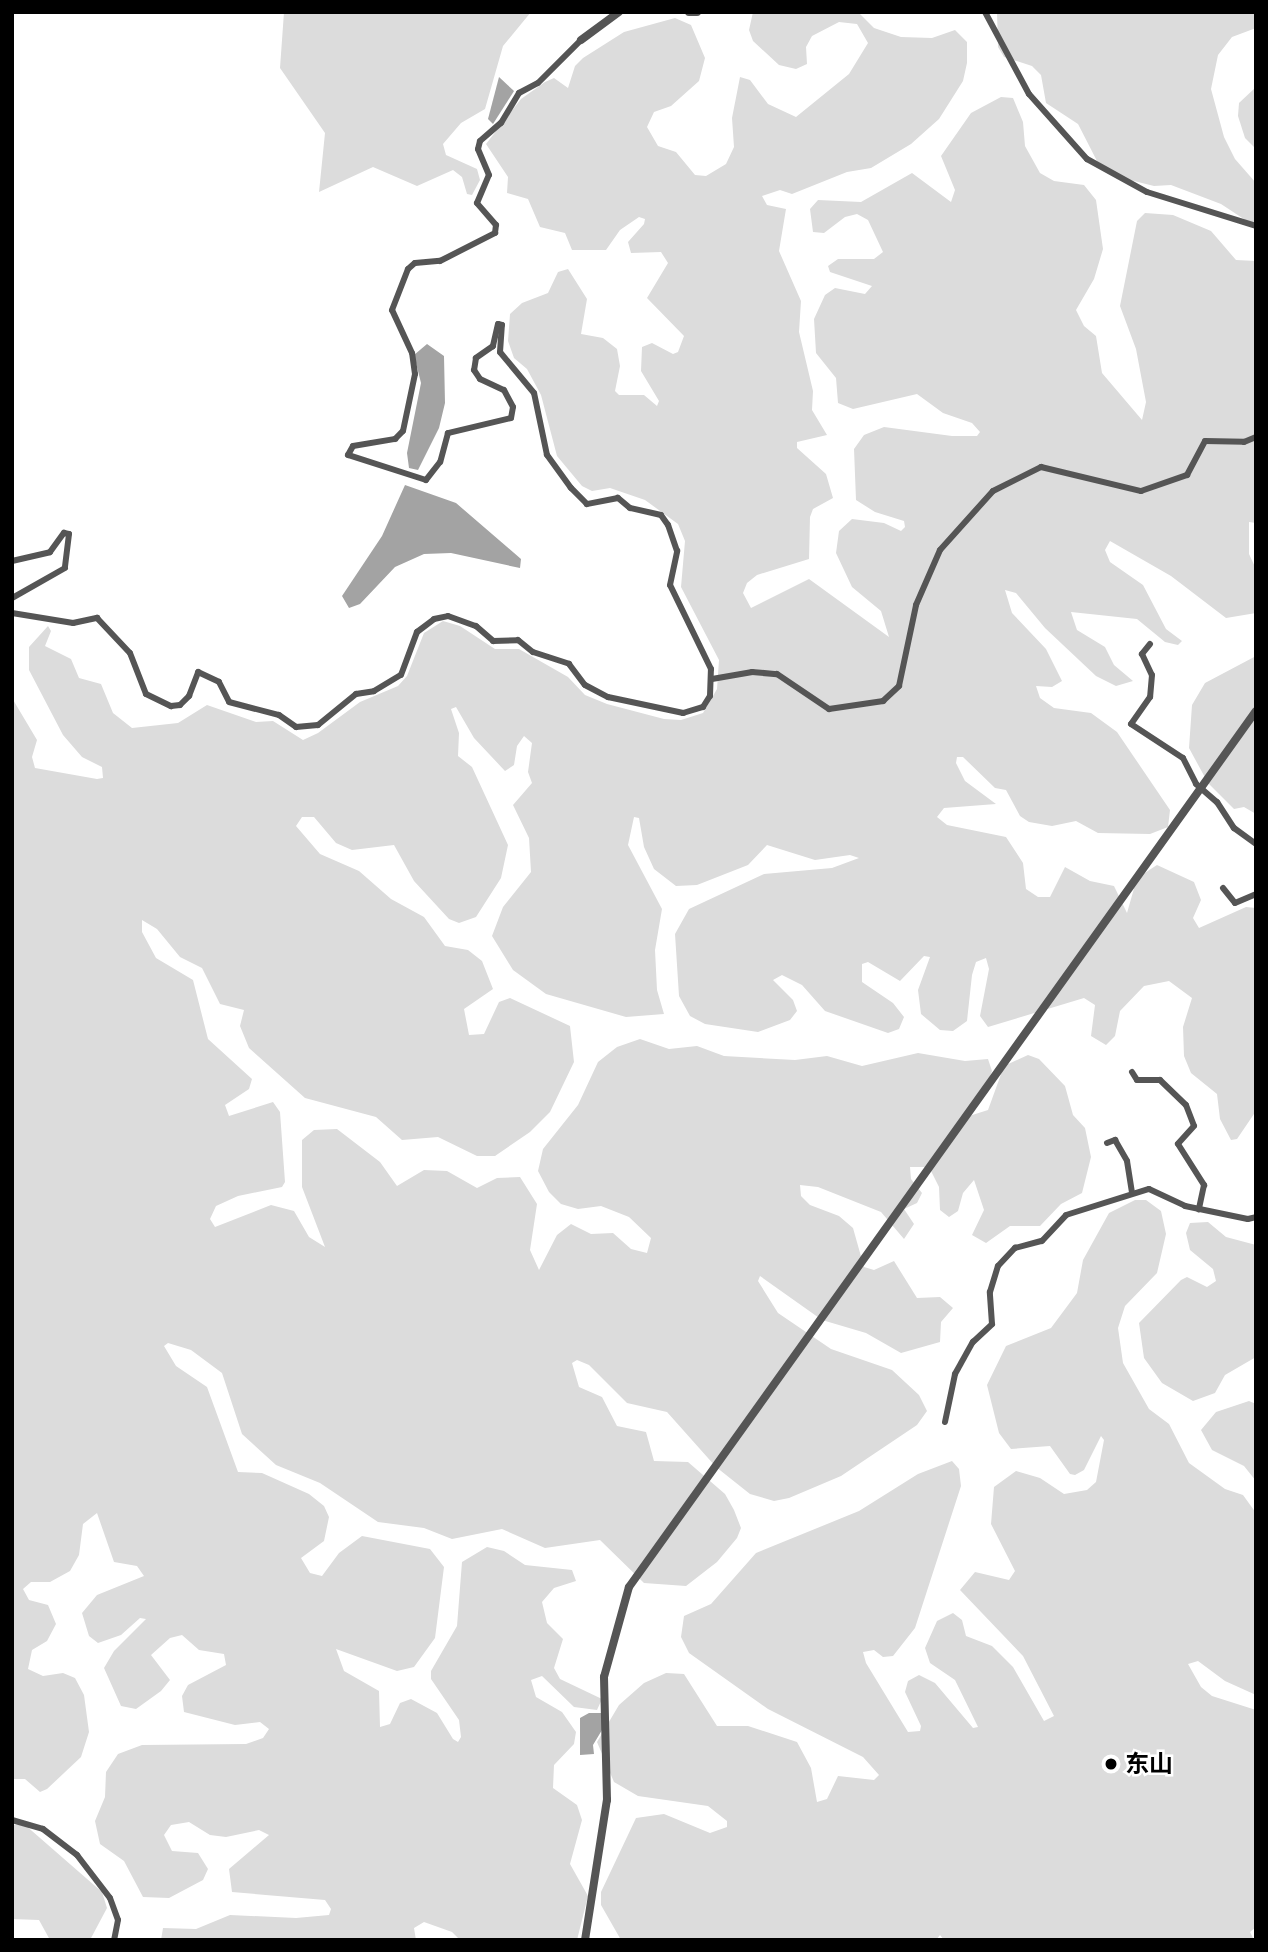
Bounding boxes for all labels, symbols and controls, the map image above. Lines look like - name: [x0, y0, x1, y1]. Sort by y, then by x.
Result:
- place label: 东山: [1125, 1750, 1173, 1778]
- marker: 东山: [1103, 1756, 1119, 1772]

